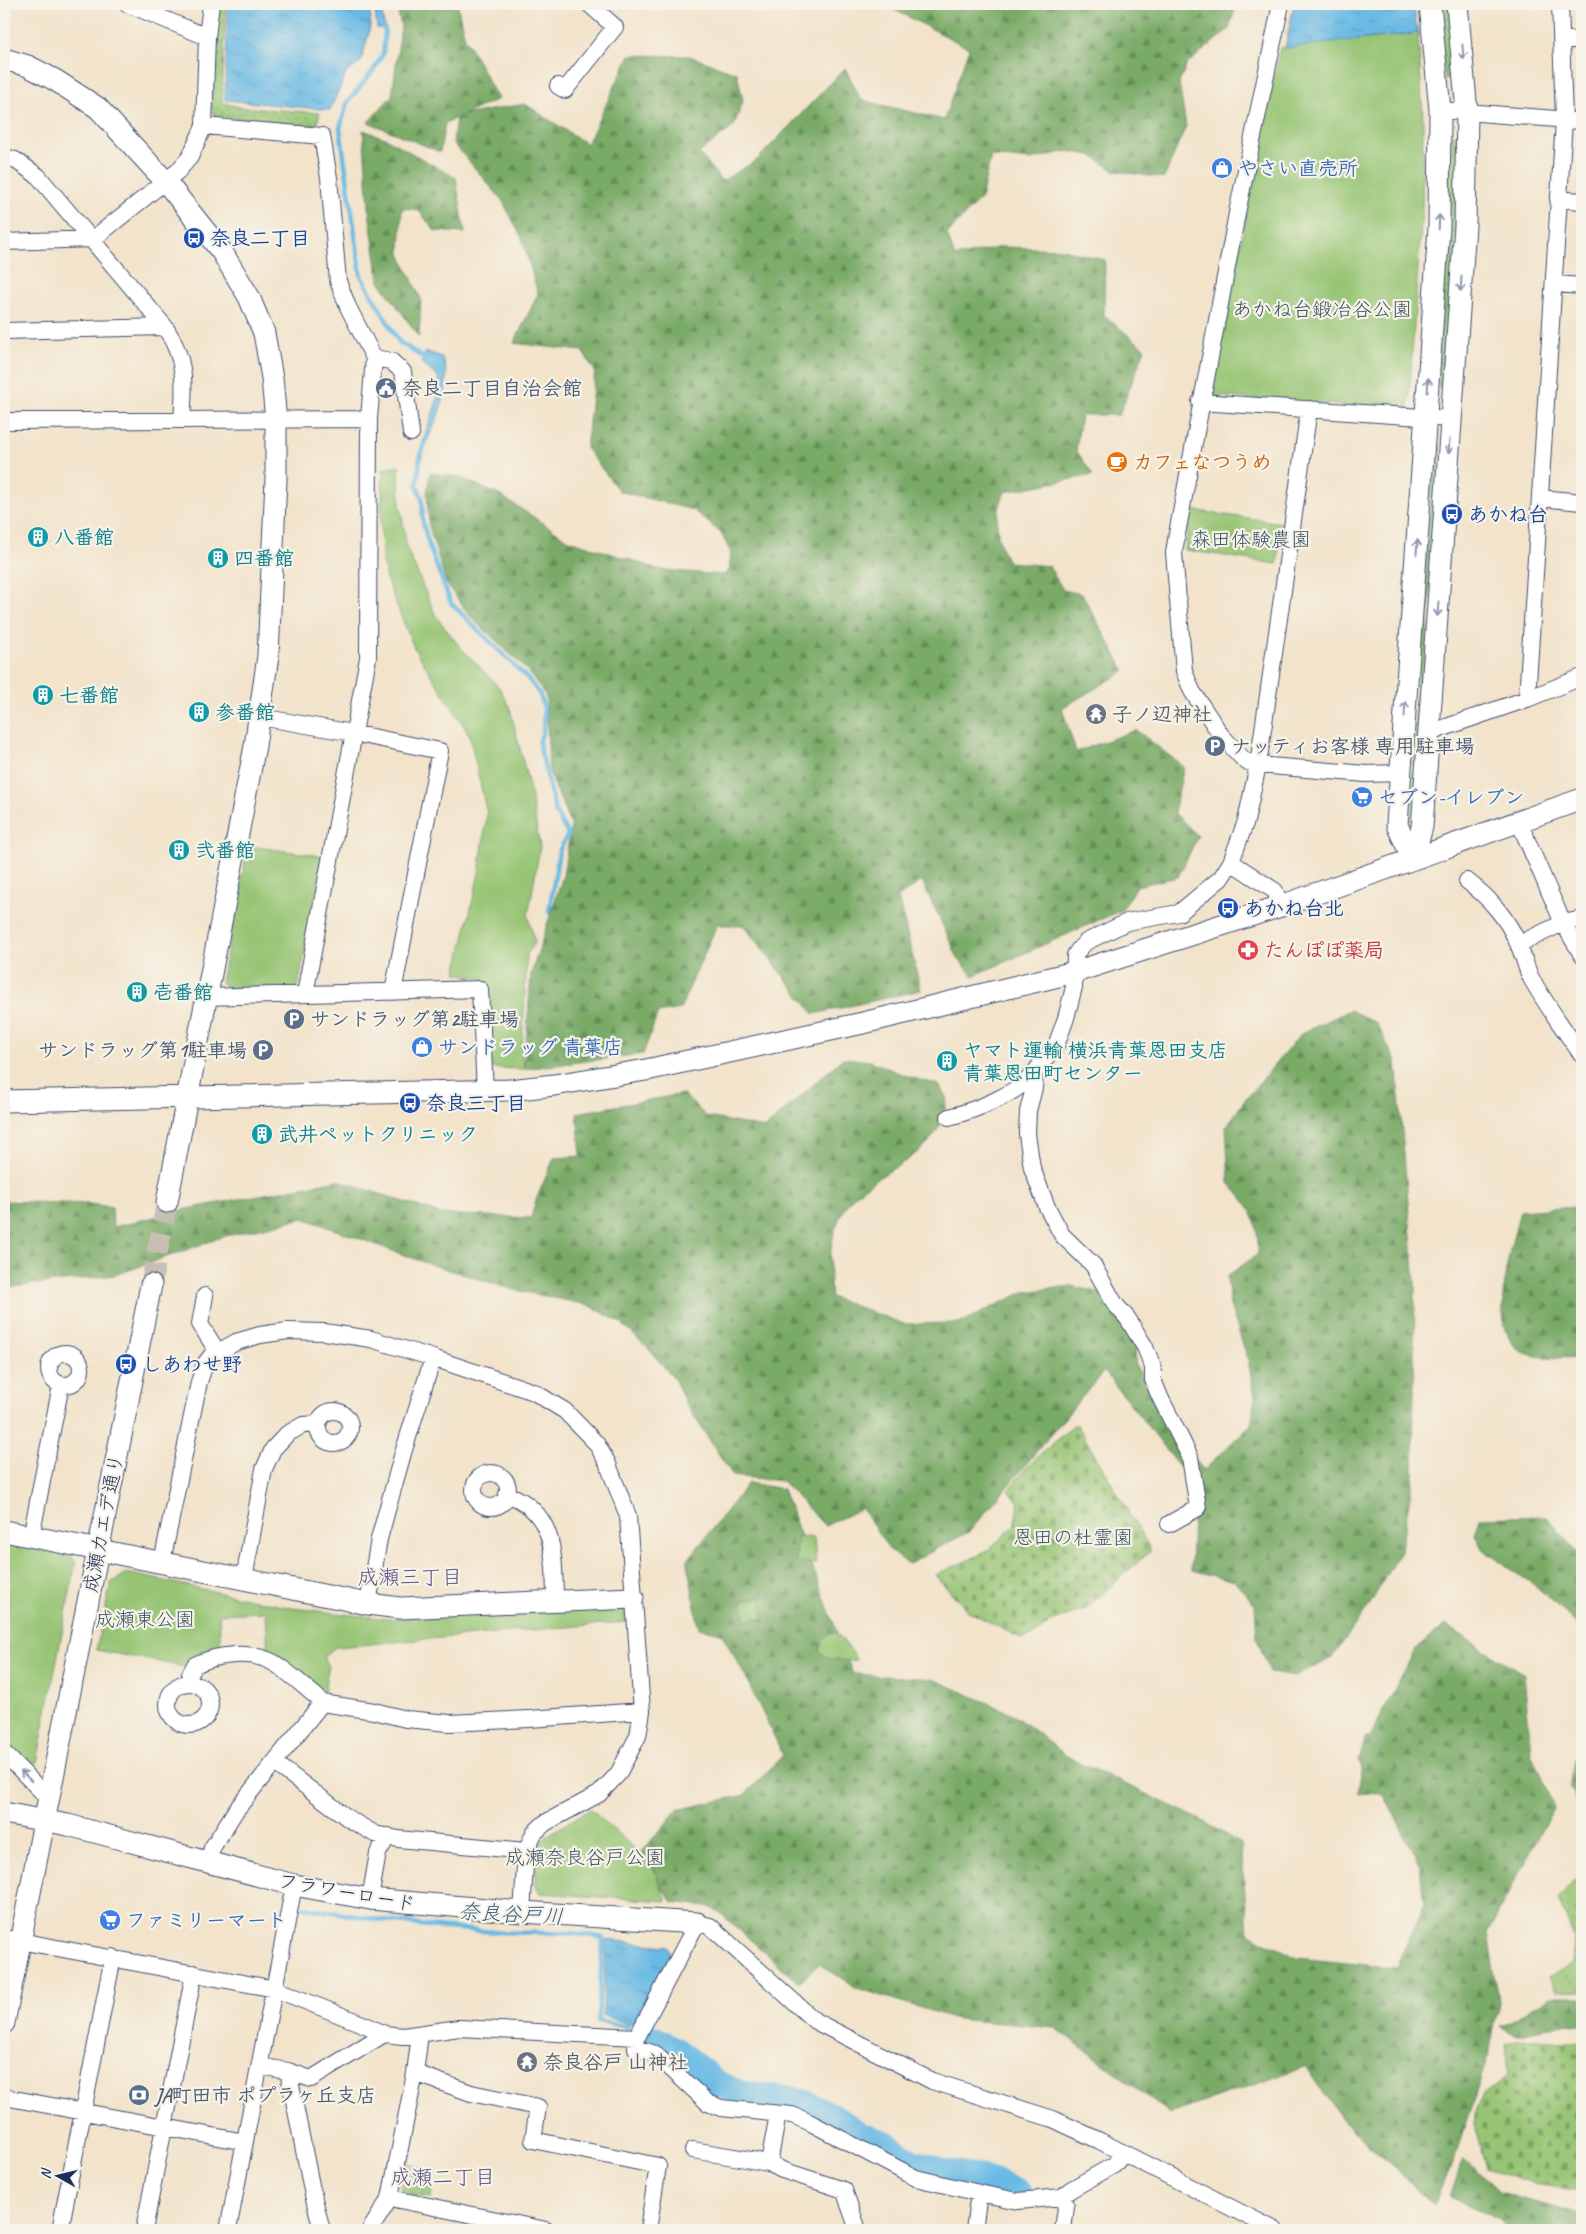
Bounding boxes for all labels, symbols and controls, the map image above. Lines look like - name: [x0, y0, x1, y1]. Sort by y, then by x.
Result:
- one-way arrow: [1458, 44, 1467, 60]
- shop icon: やさい直売所: [1210, 156, 1234, 180]
- place label: やさい直売所: [1238, 156, 1358, 181]
- one-way arrow: [1434, 215, 1443, 231]
- bus stop icon: 奈良二丁目: [182, 226, 206, 250]
- place label: 奈良二丁目: [210, 226, 310, 251]
- one-way arrow: [1456, 276, 1466, 292]
- park label: あかね台鍛冶谷公園: [1232, 297, 1412, 322]
- public building icon: 奈良二丁目自治会館: [374, 376, 398, 400]
- place label: 奈良二丁目自治会館: [402, 376, 582, 401]
- one-way arrow: [1423, 377, 1433, 393]
- one-way arrow: [1445, 438, 1454, 454]
- cafe icon: カフェなつうめ: [1105, 450, 1129, 474]
- place label: カフェなつうめ: [1133, 450, 1271, 475]
- bus stop icon: あかね台: [1440, 502, 1464, 526]
- place label: あかね台: [1468, 502, 1548, 527]
- building icon: 八番館: [26, 525, 50, 549]
- place label: 八番館: [54, 525, 114, 550]
- park label: 森田体験農園: [1191, 527, 1311, 552]
- one-way arrow: [1412, 539, 1421, 555]
- building icon: 四番館: [206, 546, 230, 570]
- place label: 四番館: [234, 546, 294, 571]
- one-way arrow: [1433, 600, 1442, 616]
- building icon: 七番館: [31, 683, 55, 707]
- place label: 七番館: [59, 683, 119, 708]
- building icon: 参番館: [187, 700, 211, 724]
- place label: 参番館: [215, 700, 275, 725]
- one-way arrow: [1400, 701, 1410, 717]
- temple icon: 子ノ辺神社: [1084, 702, 1108, 726]
- place label: 子ノ辺神社: [1112, 702, 1212, 727]
- parking icon: ナッティお客様 専用駐車場: [1203, 734, 1227, 758]
- place label: ナッティお客様 専用駐車場: [1231, 734, 1475, 759]
- supermarket icon: セブン-イレブン: [1350, 785, 1374, 809]
- place label: セブン-イレブン: [1378, 785, 1525, 810]
- building icon: 弐番館: [167, 838, 191, 862]
- place label: 弐番館: [195, 838, 255, 863]
- bus stop icon: あかね台北: [1216, 896, 1240, 920]
- place label: あかね台北: [1244, 896, 1344, 921]
- pharmacy icon: たんぽぽ薬局: [1236, 938, 1260, 962]
- place label: たんぽぽ薬局: [1264, 938, 1384, 963]
- building icon: 壱番館: [125, 980, 149, 1004]
- place label: 壱番館: [153, 980, 213, 1005]
- parking icon: サンドラッグ第2駐車場: [282, 1007, 306, 1031]
- place label: サンドラッグ第2駐車場: [310, 1007, 519, 1032]
- shop icon: サンドラッグ 青葉店: [410, 1035, 434, 1059]
- place label: サンドラッグ 青葉店: [438, 1035, 623, 1060]
- place label: サンドラッグ第1駐車場: [38, 1038, 247, 1063]
- parking icon: サンドラッグ第1駐車場: [251, 1038, 275, 1062]
- place label: ヤマト運輸 横浜青葉恩田支店 青葉恩田町センター: [963, 1038, 1228, 1086]
- building icon: ヤマト運輸 横浜青葉恩田支店 青葉恩田町センター: [935, 1049, 959, 1073]
- bus stop icon: 奈良三丁目: [398, 1091, 422, 1115]
- place label: 奈良三丁目: [426, 1091, 526, 1116]
- building icon: 武井ペットクリニック: [250, 1122, 274, 1146]
- place label: 武井ペットクリニック: [278, 1122, 478, 1147]
- bus stop icon: しあわせ野: [114, 1352, 138, 1376]
- place label: しあわせ野: [142, 1352, 242, 1377]
- street label: 成瀬カエデ通り: [78, 1452, 129, 1595]
- park label: 恩田の杜霊園: [1013, 1525, 1133, 1550]
- district label: 成瀬三丁目: [358, 1564, 463, 1590]
- park label: 成瀬東公園: [95, 1607, 195, 1632]
- one-way arrow: [19, 1770, 32, 1782]
- park label: 成瀬奈良谷戸公園: [505, 1845, 665, 1870]
- street label: フラワーロード: [276, 1868, 418, 1917]
- water label: 奈良谷戸川: [458, 1898, 564, 1930]
- supermarket icon: ファミリーマート: [98, 1908, 122, 1932]
- place label: ファミリーマート: [126, 1908, 287, 1933]
- temple icon: 奈良谷戸 山神社: [515, 2050, 539, 2074]
- place label: 奈良谷戸 山神社: [543, 2050, 688, 2075]
- bank icon: JA町田市 ポプラヶ丘支店: [127, 2083, 151, 2107]
- place label: JA町田市 ポプラヶ丘支店: [153, 2083, 376, 2108]
- north arrow: [32, 2152, 82, 2202]
- district label: 成瀬二丁目: [391, 2164, 496, 2190]
- text: N: [37, 2166, 55, 2180]

